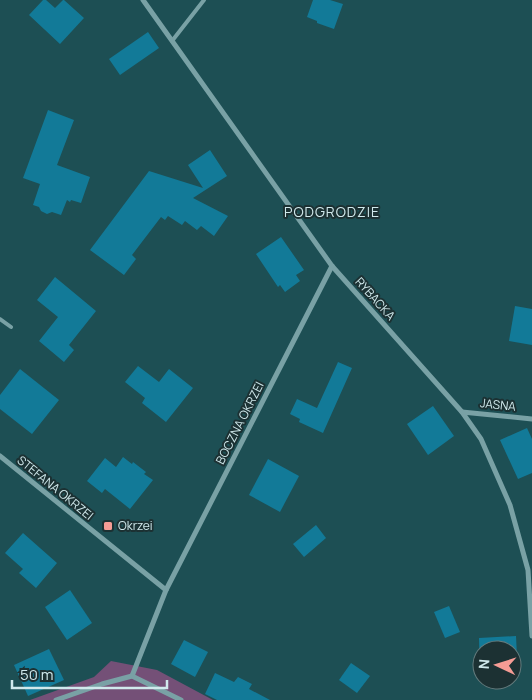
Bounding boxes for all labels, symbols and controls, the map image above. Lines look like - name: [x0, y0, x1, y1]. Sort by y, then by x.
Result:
- district label: PODGRODZIE: [284, 202, 380, 221]
- street label: RYBACKA: [352, 274, 399, 324]
- street label: BOCZNA OKRZEI: [211, 379, 268, 467]
- street label: JASNA: [479, 394, 517, 415]
- street label: STEFANA OKRZEI: [14, 452, 97, 524]
- place label: Okrzei: [118, 517, 153, 534]
- marker: Okrzei: [102, 520, 114, 532]
- north arrow: [472, 640, 522, 690]
- scale bar: [12, 658, 168, 690]
- text: N: [474, 658, 493, 670]
- text: 50 m: [20, 664, 54, 685]

